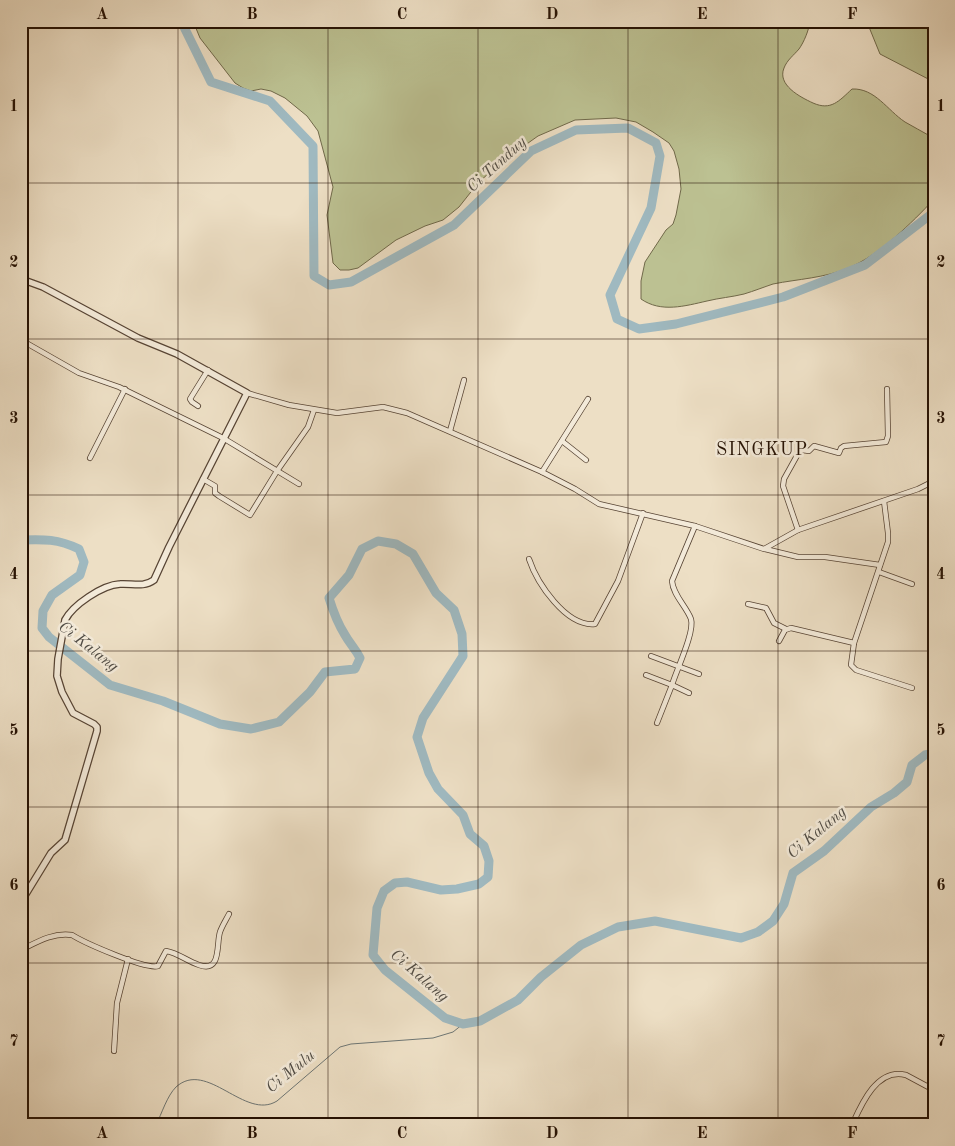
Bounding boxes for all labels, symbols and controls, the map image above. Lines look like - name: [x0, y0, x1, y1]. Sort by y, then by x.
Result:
- text: A: [96, 7, 108, 23]
- text: B: [246, 7, 258, 23]
- text: C: [397, 7, 407, 23]
- text: D: [546, 7, 558, 23]
- text: E: [696, 7, 708, 23]
- text: F: [847, 7, 858, 23]
- text: 1: [9, 99, 19, 115]
- text: 1: [936, 99, 946, 115]
- water label: Ci Tanduy: [464, 134, 530, 196]
- text: 2: [9, 255, 19, 271]
- text: 2: [936, 255, 946, 271]
- text: 3: [9, 411, 19, 427]
- text: 3: [936, 411, 946, 427]
- district label: SINGKUP: [716, 441, 808, 459]
- text: 4: [9, 567, 19, 583]
- text: 4: [936, 567, 946, 583]
- water label: Ci Kalang: [55, 619, 121, 675]
- text: 5: [9, 723, 19, 739]
- text: 5: [936, 723, 946, 739]
- water label: Ci Kalang: [785, 804, 850, 862]
- text: 6: [9, 878, 19, 894]
- text: 6: [936, 878, 946, 894]
- water label: Ci Kalang: [387, 947, 451, 1006]
- text: 7: [9, 1034, 19, 1050]
- text: 7: [936, 1034, 946, 1050]
- water label: Ci Mulu: [264, 1048, 318, 1096]
- text: A: [96, 1126, 108, 1142]
- text: B: [246, 1126, 258, 1142]
- text: C: [397, 1126, 407, 1142]
- text: D: [546, 1126, 558, 1142]
- text: E: [696, 1126, 708, 1142]
- text: F: [847, 1126, 858, 1142]

